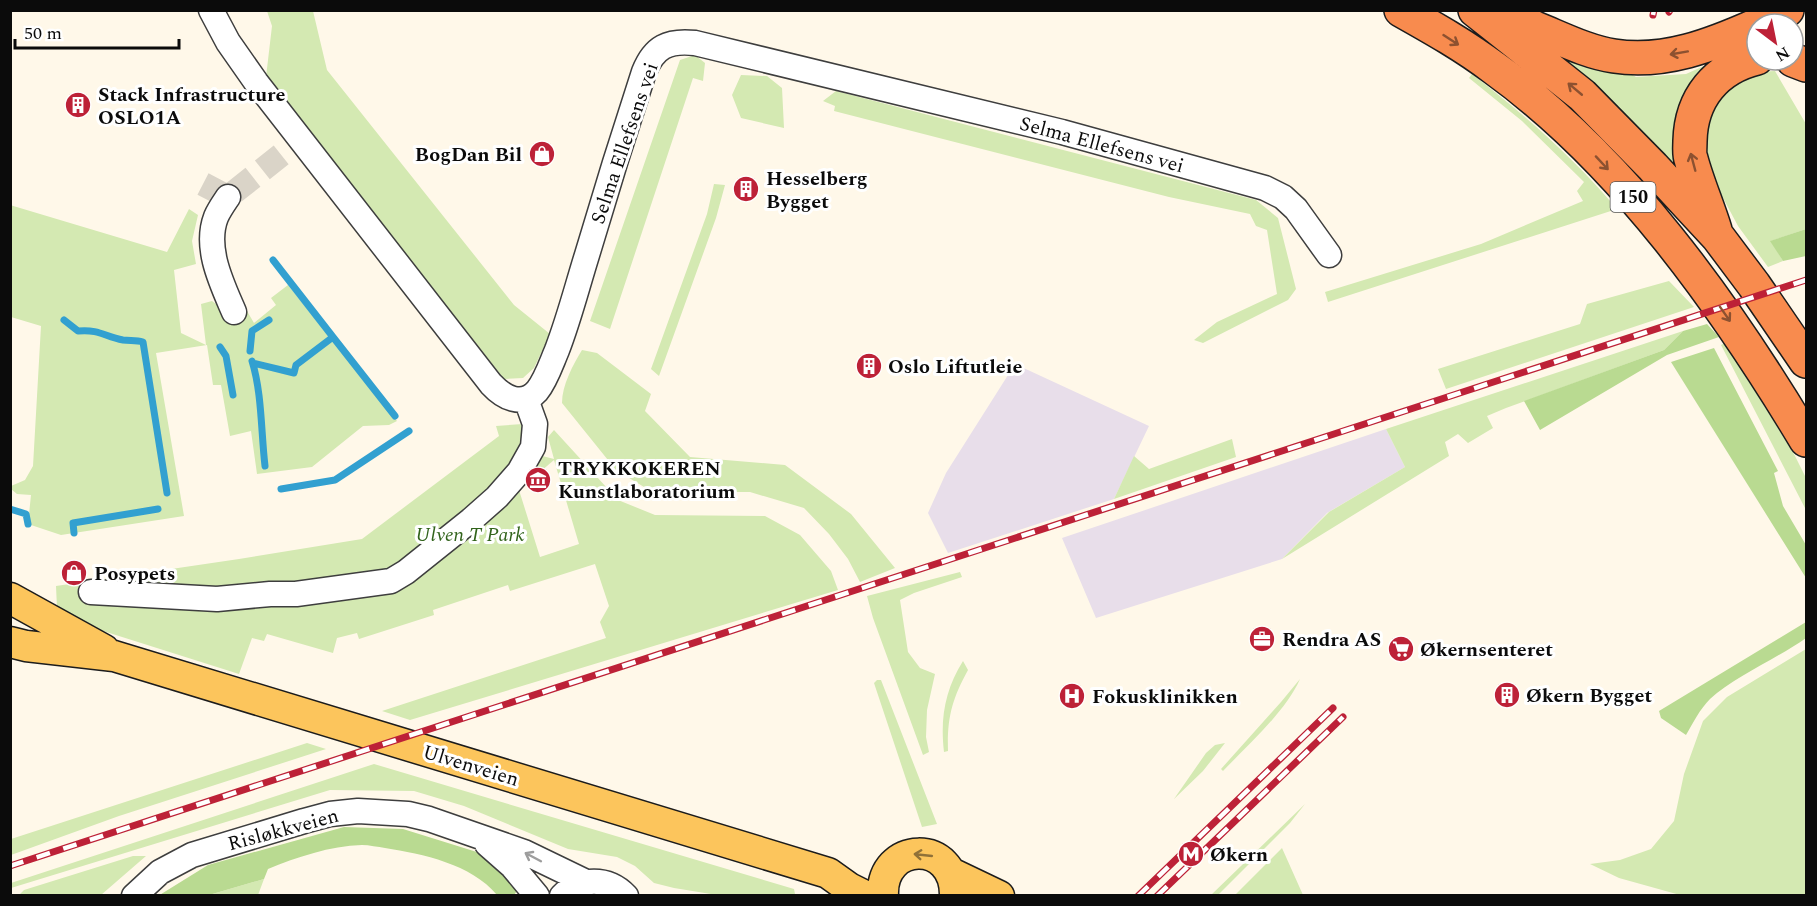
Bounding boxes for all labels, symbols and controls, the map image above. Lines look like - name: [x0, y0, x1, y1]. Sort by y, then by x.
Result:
- scale bar: [15, 12, 178, 50]
- north arrow: [1745, 12, 1805, 72]
- text: 50 m: [24, 20, 62, 47]
- one-way arrow: [1443, 34, 1459, 46]
- text: N: [1771, 40, 1794, 68]
- one-way arrow: [1669, 48, 1689, 59]
- street label: Selma Ellefsens vei: [583, 59, 667, 228]
- place label: Stack Infrastructure OSLO1A: [98, 80, 285, 133]
- one-way arrow: [1567, 83, 1583, 96]
- building icon: Stack Infrastructure OSLO1A: [63, 90, 93, 120]
- street label: Selma Ellefsens vei: [1016, 109, 1187, 181]
- shop icon: BogDan Bil: [527, 139, 557, 169]
- place label: BogDan Bil: [415, 140, 522, 170]
- one-way arrow: [1686, 153, 1698, 172]
- one-way arrow: [1595, 155, 1609, 170]
- place label: Hesselberg Bygget: [766, 164, 868, 217]
- building icon: Hesselberg Bygget: [731, 174, 761, 204]
- road number: 150: [1610, 182, 1656, 212]
- one-way arrow: [1719, 305, 1731, 321]
- building icon: Oslo Liftutleie: [854, 351, 884, 381]
- place label: Oslo Liftutleie: [888, 352, 1022, 382]
- place label: TRYKKOKEREN Kunstlaboratorium: [558, 454, 735, 507]
- museum icon: TRYKKOKEREN Kunstlaboratorium: [523, 465, 553, 495]
- park label: Ulven T Park: [415, 520, 525, 550]
- shop icon: Posypets: [59, 558, 89, 588]
- place label: Posypets: [94, 559, 175, 589]
- office icon: Rendra AS: [1247, 624, 1277, 654]
- place label: Rendra AS: [1282, 625, 1381, 655]
- supermarket icon: Økernsenteret: [1386, 634, 1416, 664]
- place label: Økernsenteret: [1420, 635, 1553, 665]
- building icon: Økern Bygget: [1492, 680, 1522, 710]
- hospital icon: Fokusklinikken: [1057, 681, 1087, 711]
- place label: Økern Bygget: [1526, 681, 1652, 711]
- place label: Fokusklinikken: [1092, 682, 1238, 712]
- street label: Ulvenveien: [419, 737, 523, 795]
- street label: Risløkkveien: [224, 801, 342, 859]
- metro station icon: Økern: [1176, 839, 1206, 869]
- place label: Økern: [1210, 840, 1268, 870]
- one-way arrow: [914, 849, 933, 860]
- one-way arrow: [525, 851, 542, 863]

